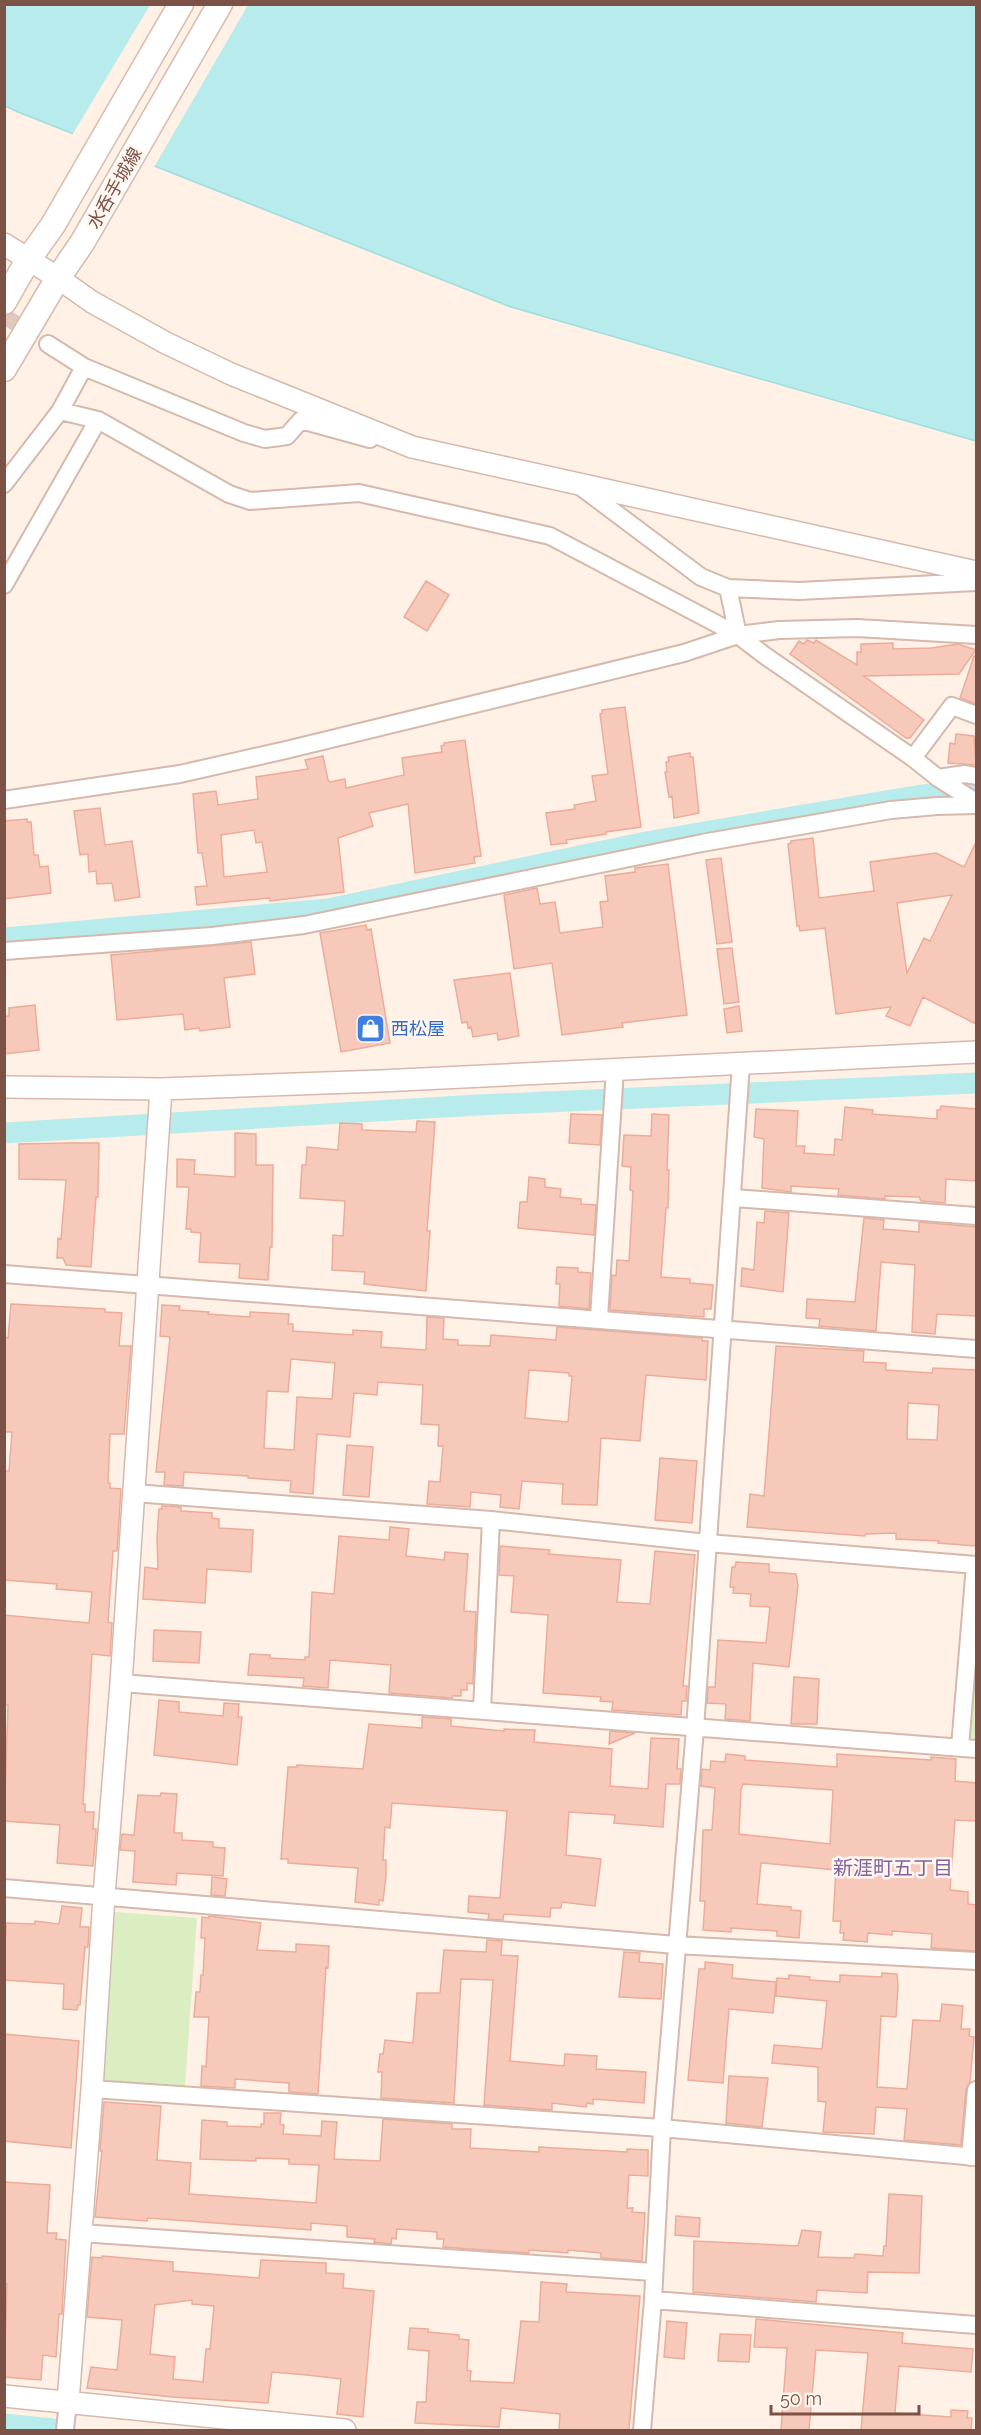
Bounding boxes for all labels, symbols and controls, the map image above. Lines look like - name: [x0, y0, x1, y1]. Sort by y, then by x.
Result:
- street label: 水呑手城線: [82, 144, 146, 232]
- shop icon: 西松屋: [354, 1012, 386, 1044]
- place label: 西松屋: [391, 1018, 445, 1039]
- district label: 新涯町五丁目: [833, 1856, 953, 1880]
- scale bar: [771, 2378, 920, 2416]
- text: 50 m: [780, 2388, 822, 2409]

